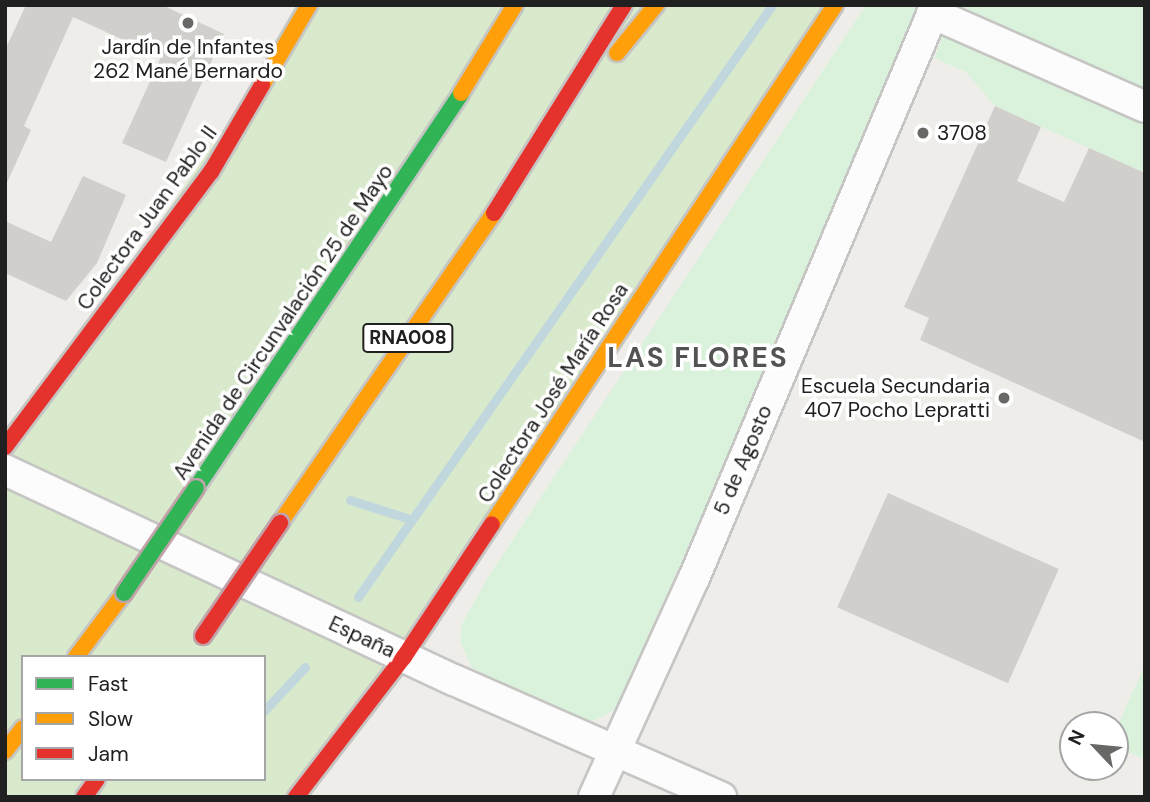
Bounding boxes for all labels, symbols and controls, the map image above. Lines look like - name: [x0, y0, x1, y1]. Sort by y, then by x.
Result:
- marker: Jardín de Infantes 262 Mané Bernardo: [180, 15, 196, 31]
- place label: Jardín de Infantes 262 Mané Bernardo: [93, 34, 283, 84]
- place label: 3708: [937, 120, 987, 146]
- street label: Colectora Juan Pablo II: [72, 121, 222, 315]
- marker: 3708: [915, 125, 931, 141]
- street label: Avenida de Circunvalación 25 de Mayo: [168, 160, 398, 484]
- street label: Colectora José María Rosa: [472, 278, 634, 508]
- road number: RNA008: [361, 322, 455, 354]
- district label: LAS FLORES: [609, 341, 787, 375]
- place label: Escuela Secundaria 407 Pocho Lepratti: [801, 373, 990, 423]
- marker: Escuela Secundaria 407 Pocho Lepratti: [996, 390, 1012, 406]
- street label: 5 de Agosto: [708, 401, 778, 519]
- street label: España: [325, 611, 399, 663]
- legend: [21, 655, 266, 781]
- text: Fast: [88, 670, 128, 698]
- text: Slow: [88, 705, 133, 733]
- north arrow: [1059, 711, 1129, 781]
- text: N: [1062, 726, 1091, 749]
- text: Jam: [88, 740, 129, 768]

